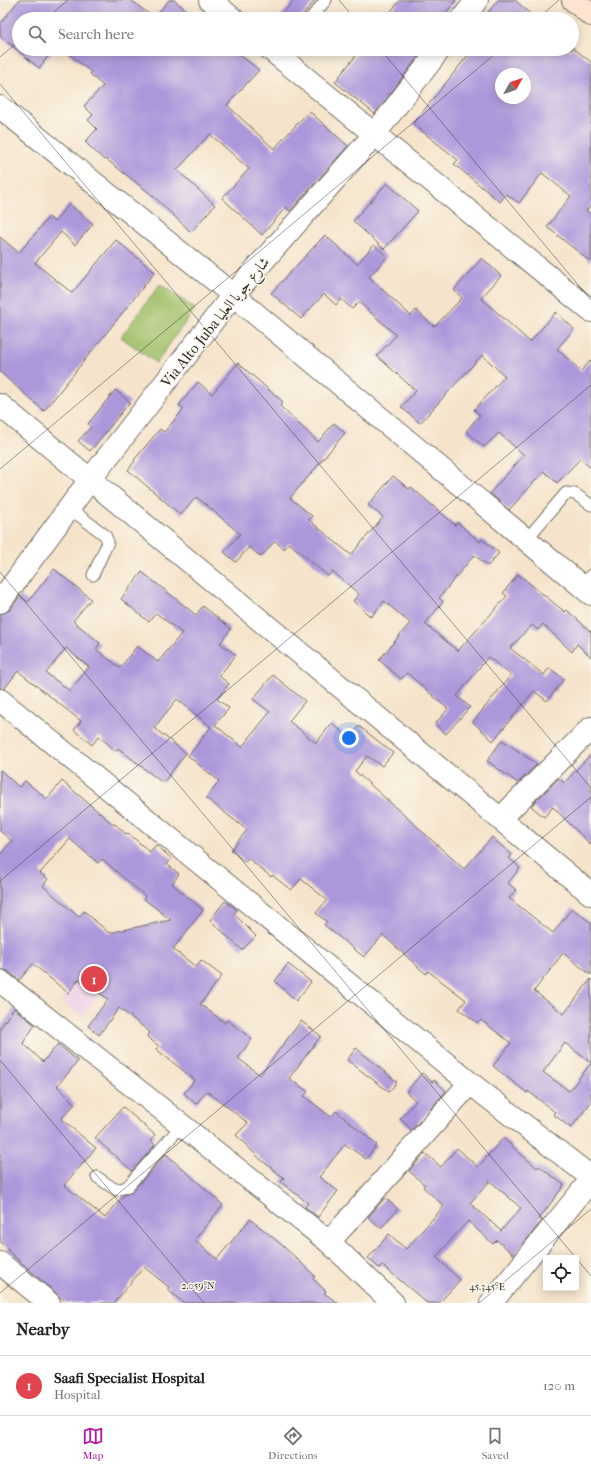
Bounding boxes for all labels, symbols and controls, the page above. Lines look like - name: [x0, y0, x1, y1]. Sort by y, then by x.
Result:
- search box: [12, 12, 579, 56]
- icon: search: [26, 23, 48, 45]
- text: Search here: [58, 25, 134, 43]
- north arrow: [495, 68, 531, 104]
- street label: Via Alto Juba شارع جوبا العليا: [156, 253, 276, 394]
- your location: [339, 728, 359, 748]
- pin: 1: [81, 964, 107, 994]
- map controls: [543, 1255, 579, 1291]
- button: locate: [543, 1255, 579, 1291]
- text: 2.059°N: [181, 1280, 215, 1292]
- text: 45.345°E: [469, 1281, 505, 1293]
- text: Nearby: [16, 1319, 70, 1339]
- text: Saafi Specialist Hospital: [54, 1369, 205, 1387]
- text: 1: [27, 1378, 31, 1393]
- text: 120 m: [543, 1378, 575, 1393]
- text: Hospital: [54, 1387, 101, 1402]
- tab: Map: [82, 1425, 104, 1462]
- tab: Directions: [268, 1425, 318, 1462]
- tab: Saved: [482, 1425, 509, 1462]

